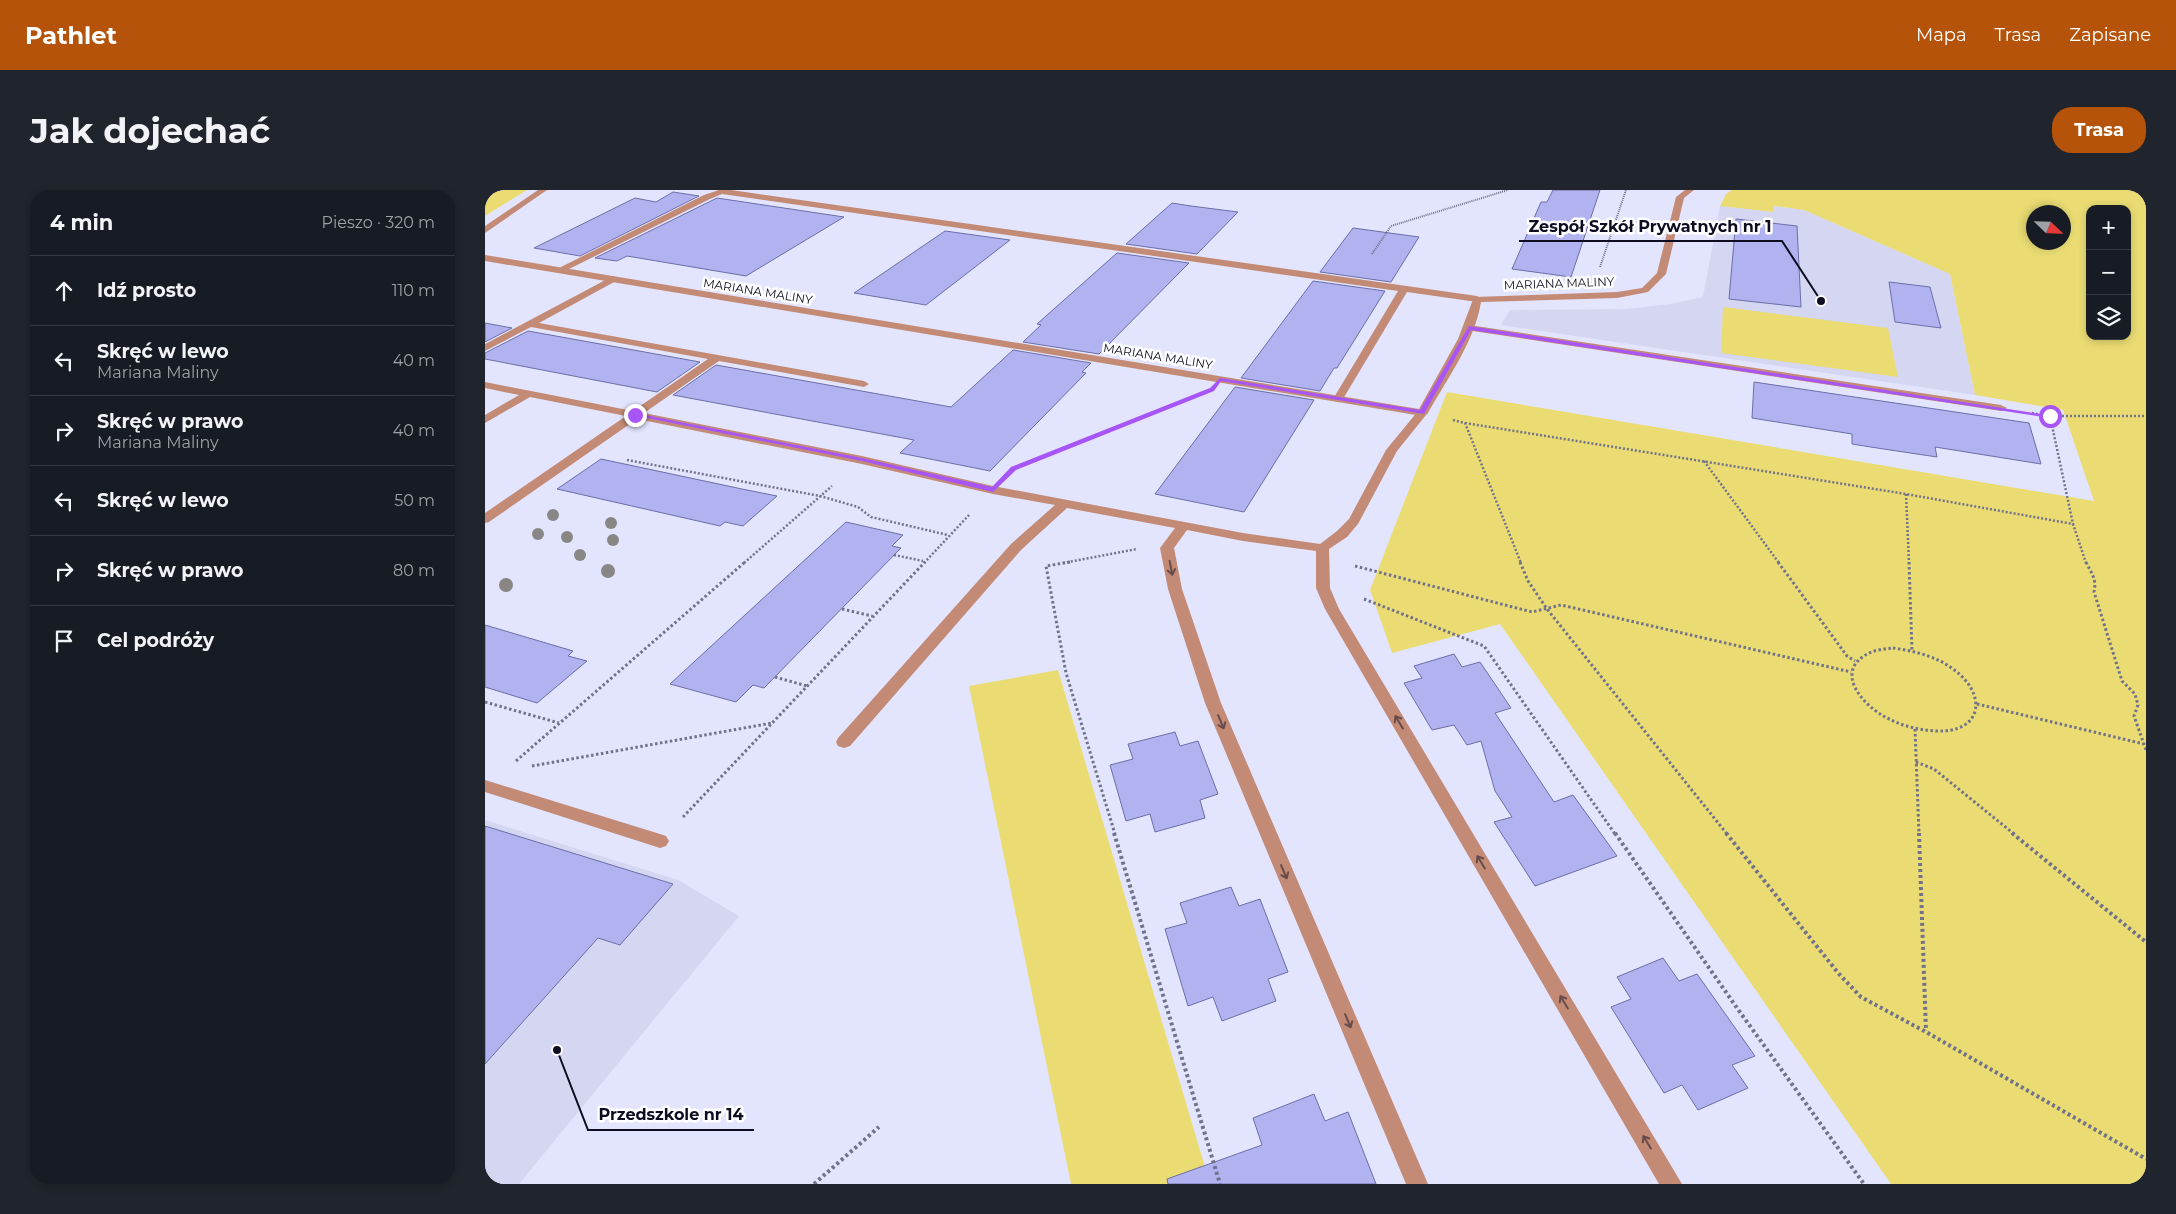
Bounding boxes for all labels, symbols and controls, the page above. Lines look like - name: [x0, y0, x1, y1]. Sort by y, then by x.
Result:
- text: Pathlet: [25, 21, 117, 50]
- text: Mapa: [1916, 24, 1967, 46]
- text: Trasa: [1995, 24, 2041, 46]
- text: Zapisane: [2069, 24, 2151, 46]
- button: Trasa: [2052, 107, 2146, 153]
- text: Jak dojechać: [30, 109, 270, 152]
- north arrow: [2026, 205, 2071, 250]
- map controls: [2086, 205, 2131, 340]
- button: +: [2086, 205, 2131, 250]
- text: 4 min: [50, 210, 113, 235]
- callout: Zespół Szkół Prywatnych nr 1: [1519, 210, 1782, 241]
- text: Pieszo · 320 m: [321, 213, 435, 232]
- text: Zespół Szkół Prywatnych nr 1: [1528, 217, 1772, 236]
- button: −: [2086, 250, 2131, 295]
- street label: MARIANA MALINY: [1504, 274, 1615, 292]
- street label: MARIANA MALINY: [702, 275, 814, 307]
- icon: ahead: [50, 277, 78, 305]
- text: Idź prosto: [97, 279, 196, 302]
- text: 110 m: [392, 281, 435, 300]
- button: layers: [2086, 295, 2131, 340]
- text: Skręć w lewo: [97, 340, 229, 363]
- street label: MARIANA MALINY: [1102, 340, 1214, 372]
- icon: left: [50, 347, 78, 375]
- text: 40 m: [393, 351, 435, 370]
- text: Mariana Maliny: [97, 363, 219, 382]
- route end: [624, 404, 647, 427]
- route start: [2039, 405, 2062, 428]
- text: Skręć w prawo: [97, 410, 243, 433]
- icon: right: [50, 417, 78, 445]
- text: 40 m: [393, 421, 435, 440]
- text: Mariana Maliny: [97, 433, 219, 452]
- icon: left: [50, 487, 78, 515]
- text: Skręć w lewo: [97, 489, 229, 512]
- text: 50 m: [394, 491, 435, 510]
- icon: right: [50, 557, 78, 585]
- text: Skręć w prawo: [97, 559, 243, 582]
- one-way arrow: [1166, 559, 1176, 575]
- text: 80 m: [393, 561, 435, 580]
- icon: arrive: [50, 627, 78, 655]
- text: Cel podróży: [97, 629, 214, 652]
- one-way arrow: [1216, 714, 1226, 729]
- one-way arrow: [1394, 715, 1404, 730]
- one-way arrow: [1476, 856, 1486, 870]
- one-way arrow: [1280, 864, 1290, 879]
- one-way arrow: [1559, 995, 1568, 1010]
- one-way arrow: [1343, 1013, 1353, 1028]
- callout: Przedszkole nr 14: [588, 1099, 754, 1130]
- text: Przedszkole nr 14: [598, 1105, 744, 1124]
- one-way arrow: [1641, 1135, 1651, 1150]

